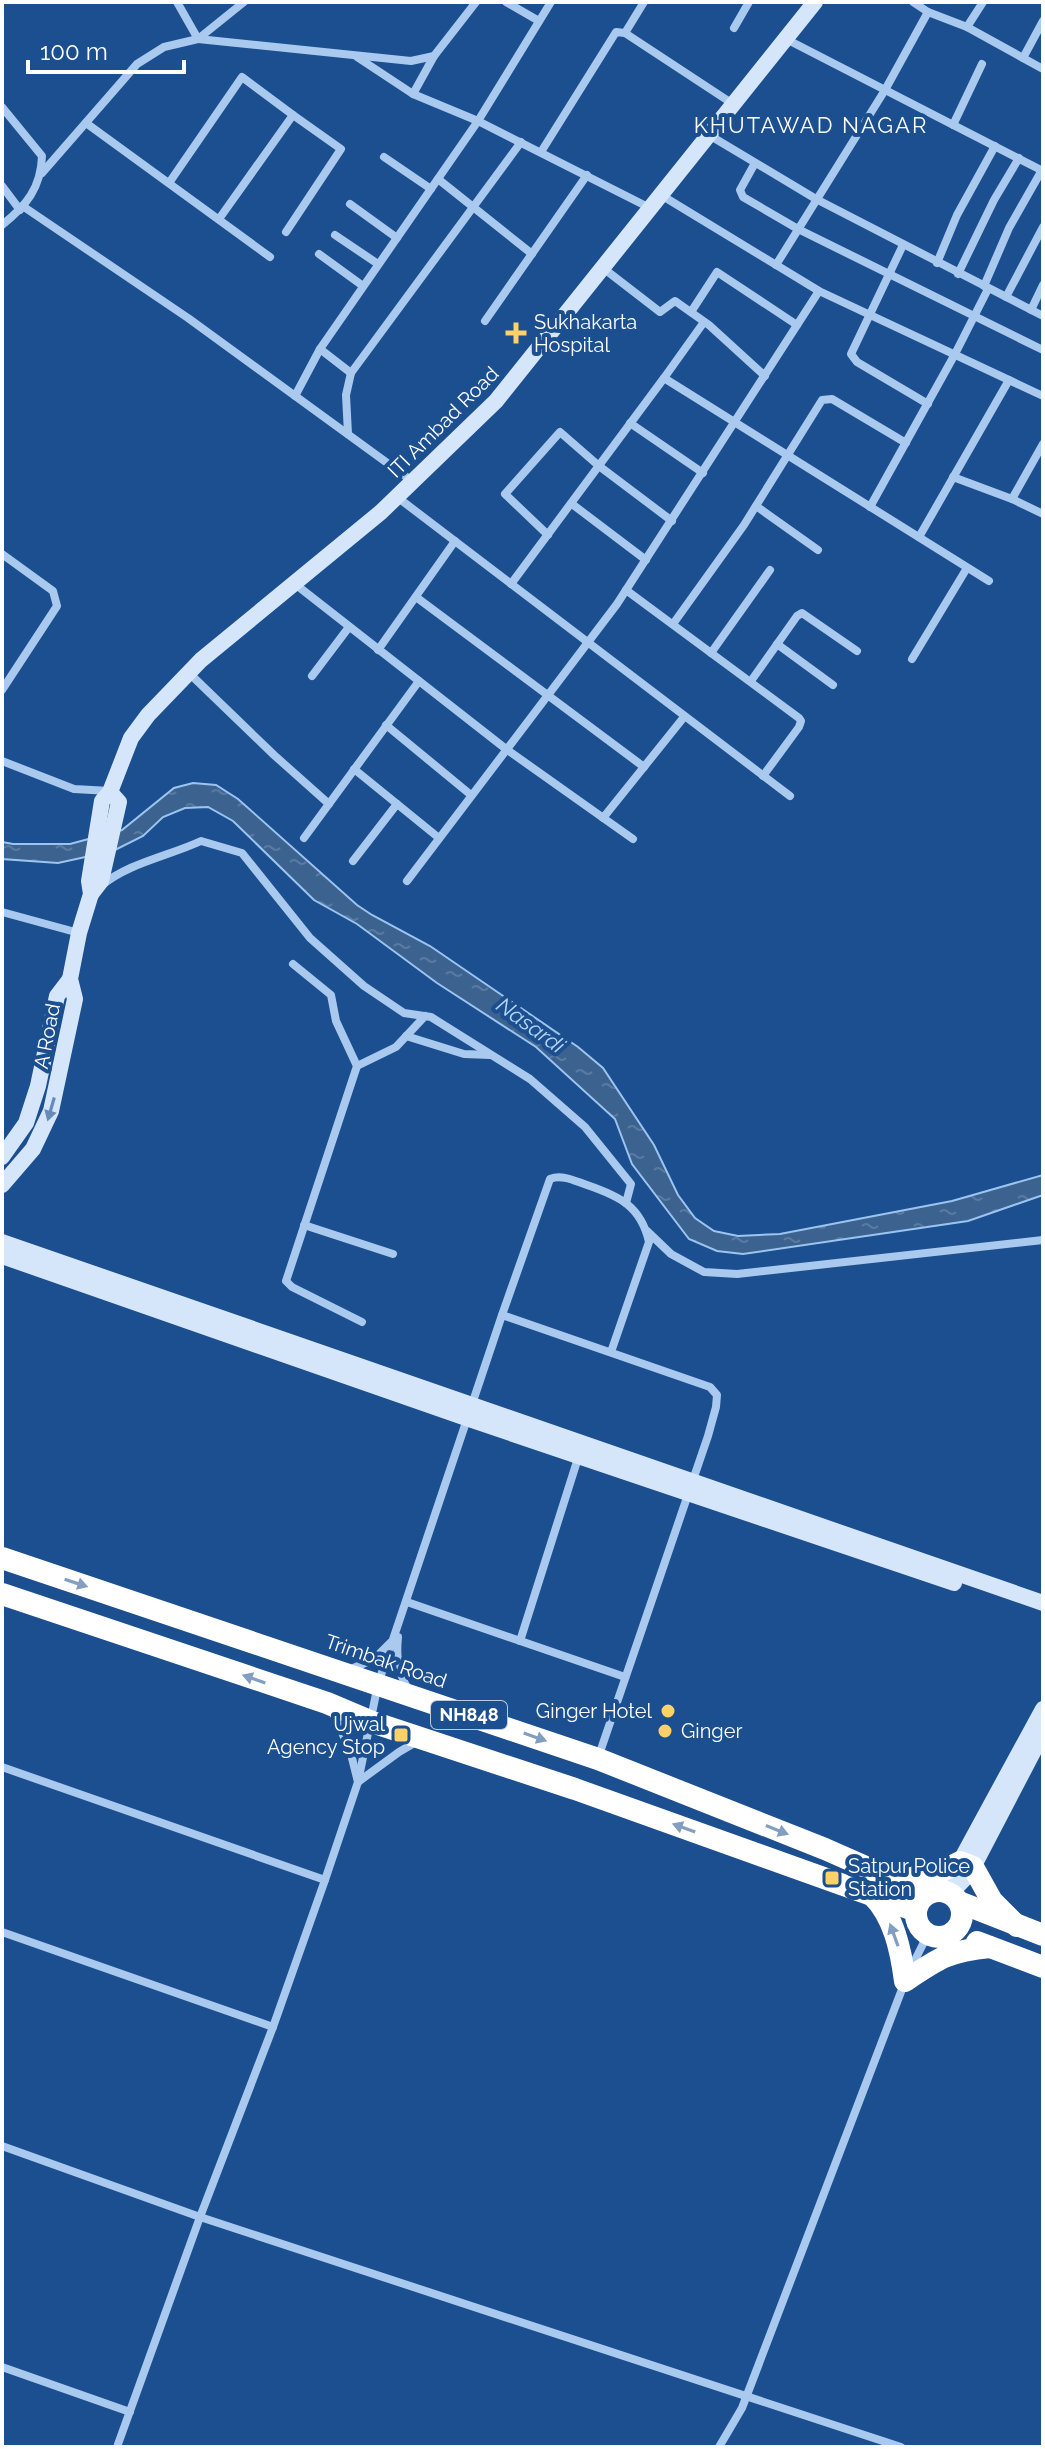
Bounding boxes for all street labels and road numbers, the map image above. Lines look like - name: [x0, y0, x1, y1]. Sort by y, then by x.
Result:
- street label: ITI Ambad Road: [382, 361, 504, 483]
- street label: A Road: [29, 1001, 65, 1071]
- street label: Trimbak Road: [322, 1629, 450, 1693]
- road number: NH848: [431, 1701, 507, 1729]

